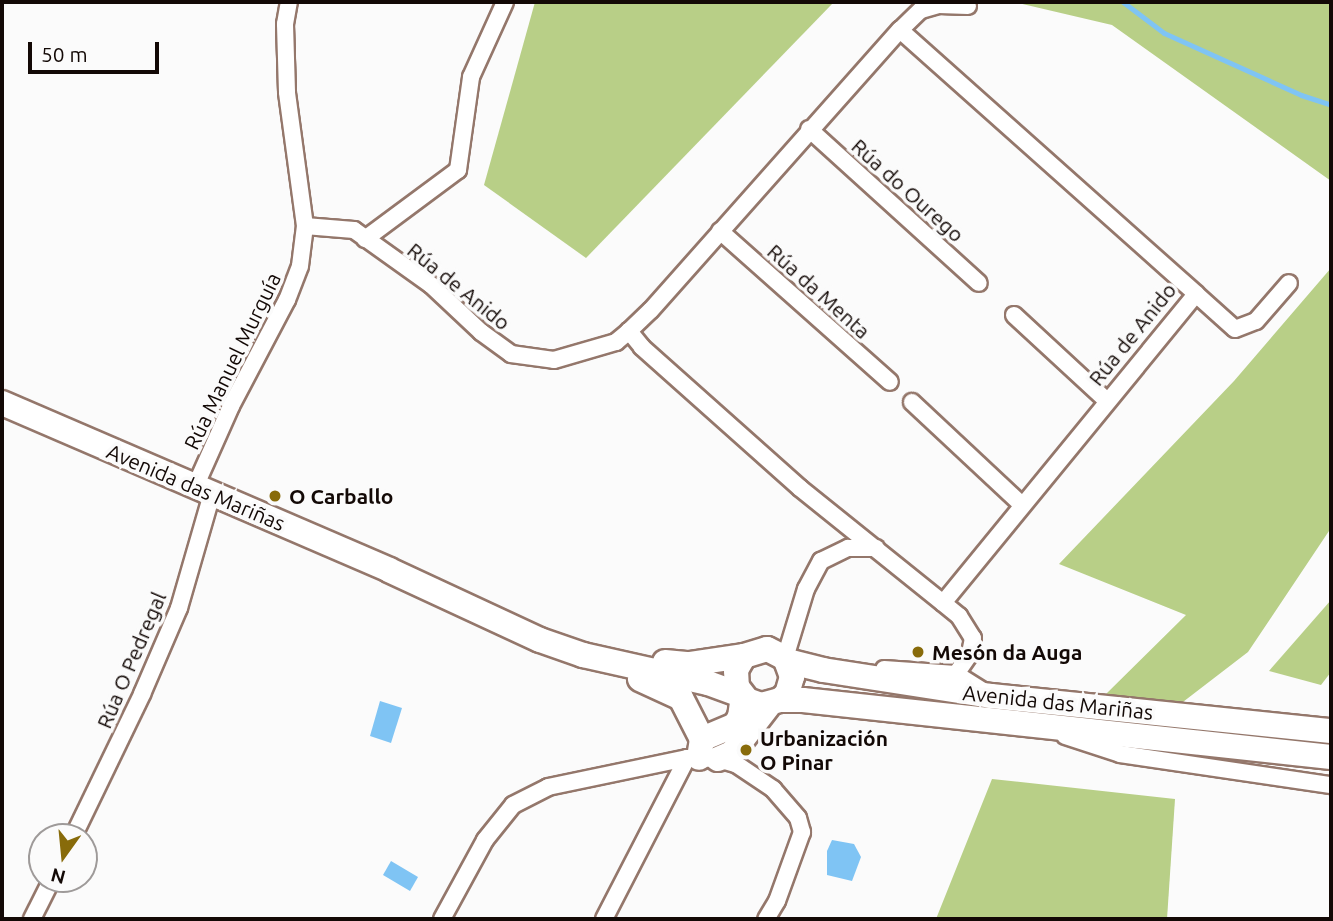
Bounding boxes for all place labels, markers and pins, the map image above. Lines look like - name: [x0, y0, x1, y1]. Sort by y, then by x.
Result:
- place label: O Carballo: [289, 483, 393, 509]
- marker: O Carballo: [267, 488, 283, 504]
- place label: Mesón da Auga: [932, 639, 1082, 665]
- marker: Mesón da Auga: [910, 644, 926, 660]
- place label: Urbanización O Pinar: [760, 725, 888, 775]
- marker: Urbanización O Pinar: [738, 742, 754, 758]

